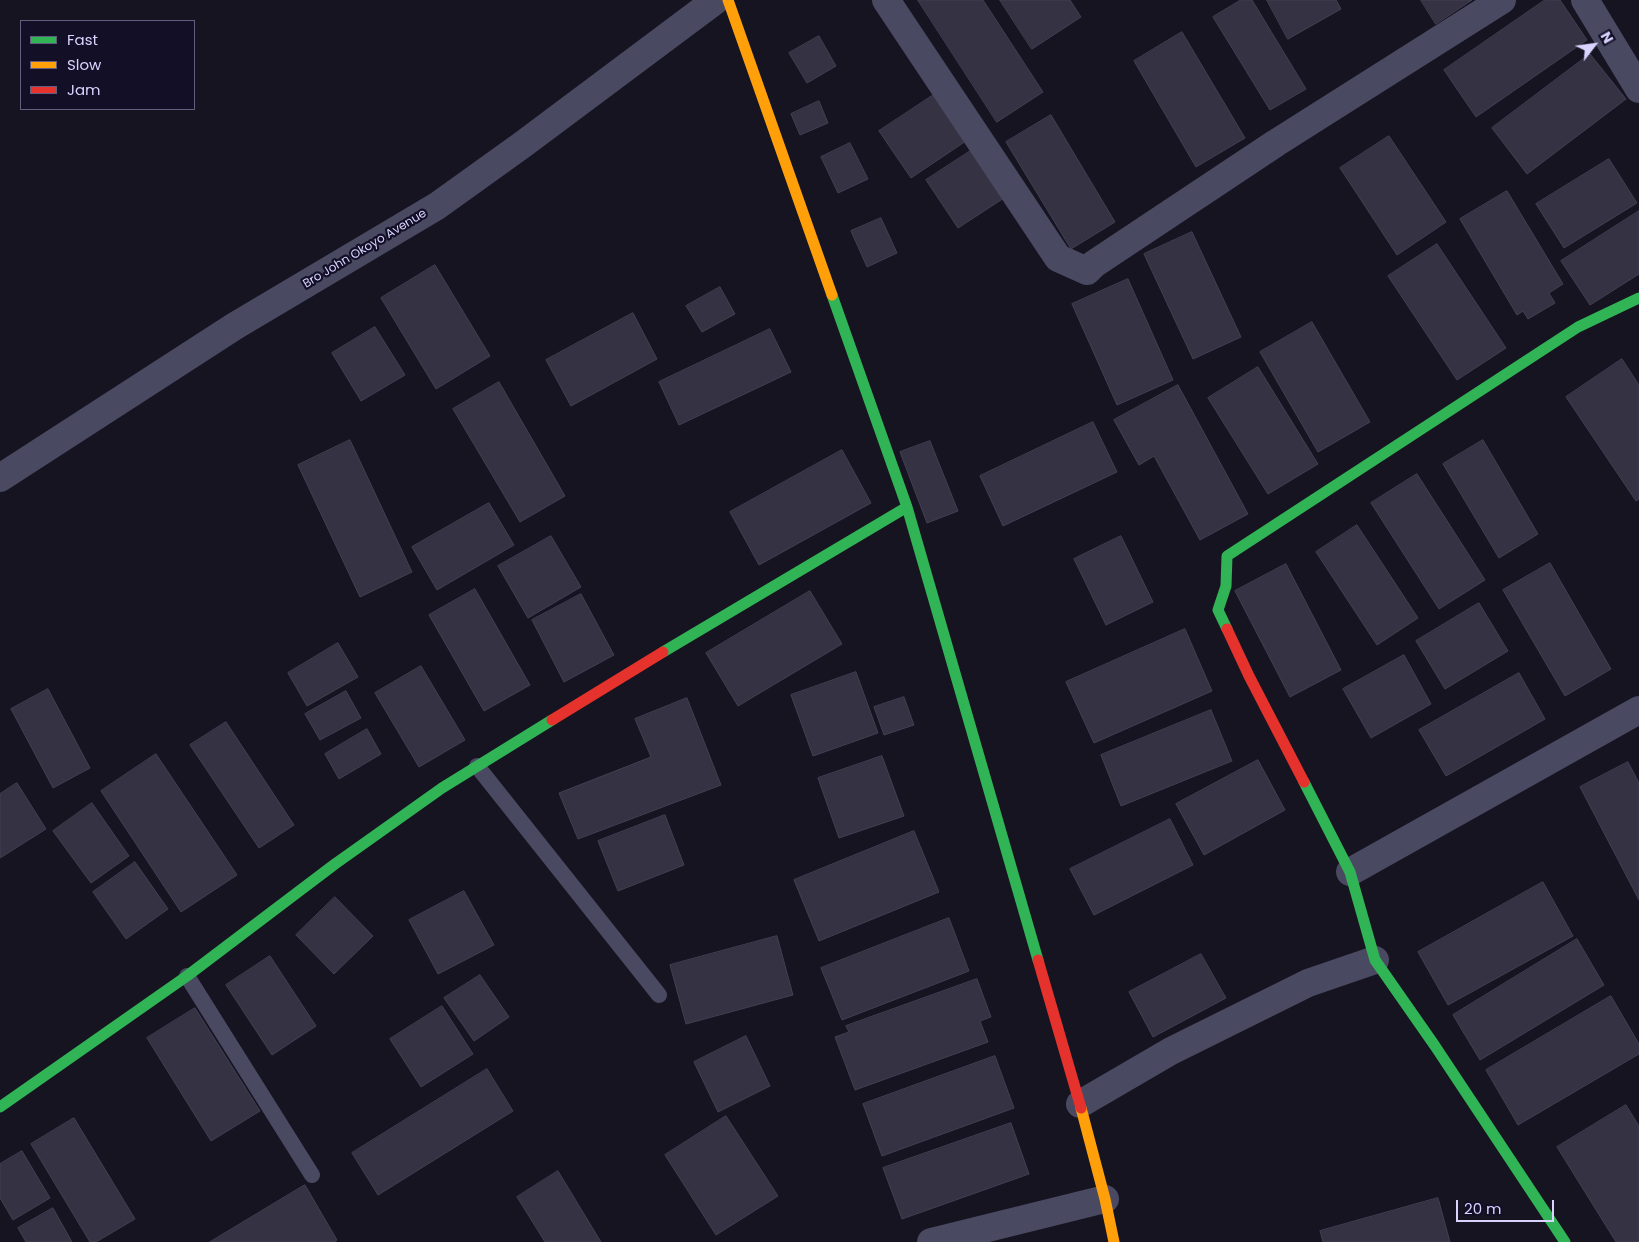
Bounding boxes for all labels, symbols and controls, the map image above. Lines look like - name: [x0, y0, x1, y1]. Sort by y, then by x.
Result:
- legend: [20, 20, 195, 110]
- north arrow: [1569, 20, 1619, 70]
- text: N: [1596, 28, 1618, 47]
- text: Fast: [67, 29, 98, 50]
- text: Slow: [67, 54, 101, 75]
- text: Jam: [67, 79, 101, 100]
- street label: Bro John Okoyo Avenue: [301, 206, 429, 292]
- scale bar: [1459, 1190, 1556, 1222]
- text: 20 m: [1464, 1198, 1502, 1219]

